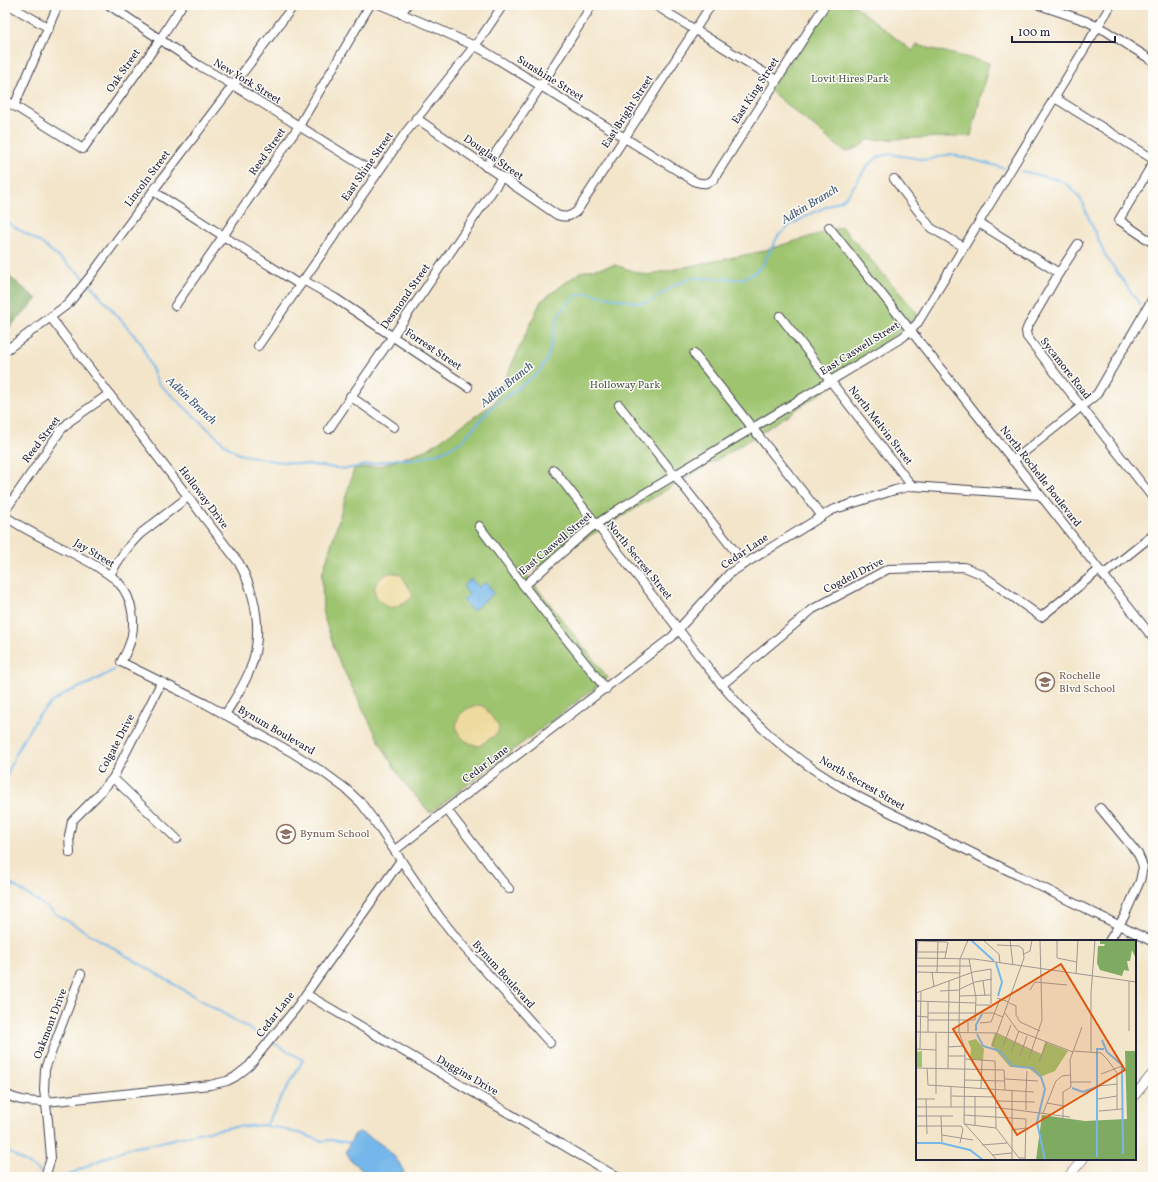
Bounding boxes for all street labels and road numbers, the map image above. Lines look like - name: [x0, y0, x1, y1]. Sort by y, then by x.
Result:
- street label: Oak Street: [103, 46, 145, 96]
- street label: Sunshine Street: [514, 52, 586, 106]
- street label: East King Street: [729, 55, 783, 127]
- street label: New York Street: [210, 56, 284, 108]
- street label: East Bright Street: [599, 72, 657, 152]
- street label: Reed Street: [246, 125, 290, 179]
- street label: East Shine Street: [338, 129, 398, 205]
- street label: Douglas Street: [460, 132, 526, 184]
- street label: Lincoln Street: [122, 147, 174, 211]
- street label: Desmond Street: [378, 261, 434, 333]
- street label: East Caswell Street: [817, 318, 903, 380]
- street label: Forrest Street: [402, 325, 464, 375]
- street label: Sycamore Road: [1036, 335, 1094, 403]
- street label: North Melvin Street: [844, 383, 916, 469]
- street label: Reed Street: [19, 413, 65, 466]
- street label: North Rochelle Boulevard: [996, 423, 1084, 531]
- street label: Holloway Drive: [175, 464, 231, 532]
- street label: East Caswell Street: [516, 509, 596, 579]
- street label: North Secrest Street: [603, 519, 675, 603]
- street label: Cedar Lane: [718, 531, 772, 573]
- street label: Jay Street: [71, 536, 117, 572]
- street label: Cogdell Drive: [821, 554, 887, 598]
- street label: Bynum Boulevard: [235, 703, 317, 759]
- street label: Colgate Drive: [95, 712, 139, 776]
- street label: Cedar Lane: [460, 743, 512, 787]
- street label: North Secrest Street: [816, 753, 908, 815]
- street label: Bynum Boulevard: [468, 938, 538, 1012]
- street label: Oakmont Drive: [31, 986, 71, 1062]
- street label: Cedar Lane: [253, 989, 299, 1041]
- street label: Duggins Drive: [433, 1052, 501, 1100]

